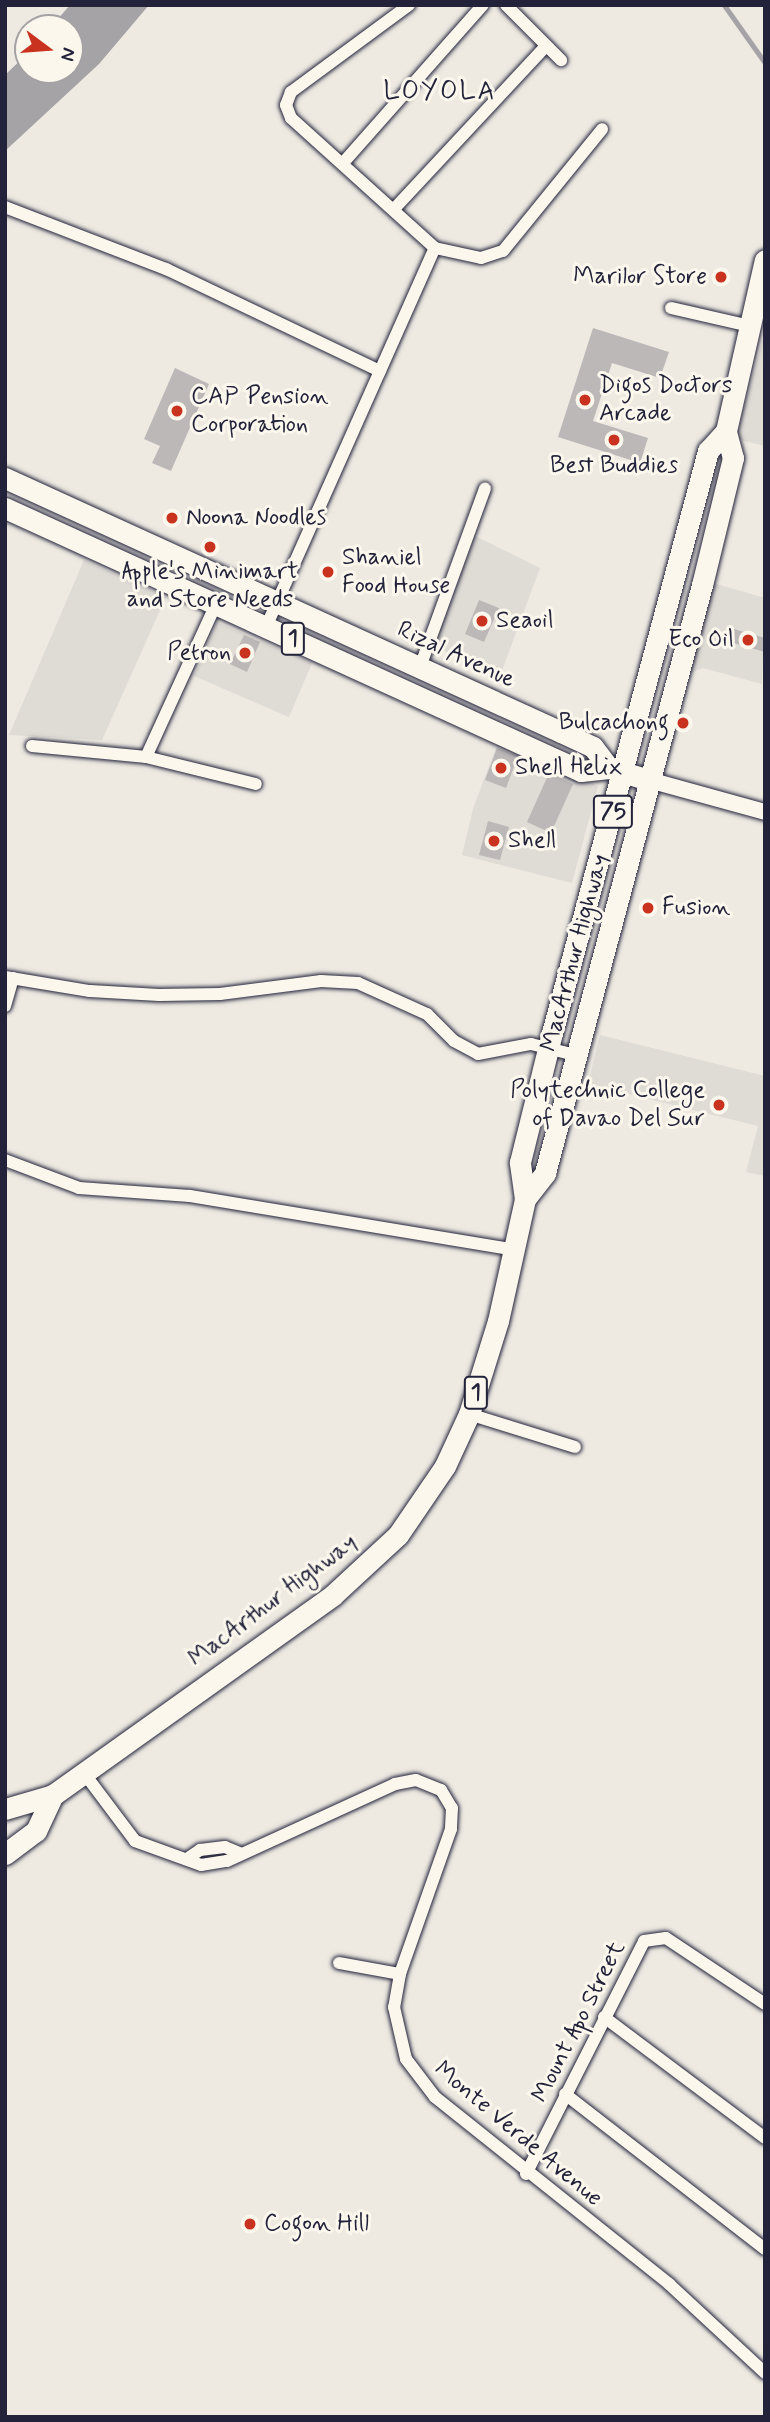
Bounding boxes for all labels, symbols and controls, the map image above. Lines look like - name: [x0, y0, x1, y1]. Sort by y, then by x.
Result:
- north arrow: [14, 14, 84, 84]
- text: N: [54, 45, 82, 64]
- district label: LOYOLA: [386, 77, 494, 109]
- place label: Marilor Store: [574, 263, 707, 291]
- marker: Marilor Store: [713, 269, 729, 285]
- place label: Digos Doctors Arcade: [599, 372, 733, 428]
- place label: CAP Pension Corporation: [191, 383, 319, 439]
- marker: Digos Doctors Arcade: [577, 392, 593, 408]
- marker: CAP Pension Corporation: [169, 403, 185, 419]
- marker: Best Buddies: [606, 432, 622, 448]
- place label: Best Buddies: [550, 452, 678, 480]
- place label: Noona Noodles: [186, 504, 328, 532]
- marker: Noona Noodles: [164, 510, 180, 526]
- marker: Apple's Minimart and Store Needs: [202, 539, 218, 555]
- place label: Shaniel Food House: [342, 544, 449, 600]
- place label: Apple's Minimart and Store Needs: [123, 558, 297, 614]
- marker: Shaniel Food House: [320, 564, 336, 580]
- place label: Seaoil: [496, 607, 554, 635]
- marker: Seaoil: [474, 613, 490, 629]
- street label: Rizal Avenue: [391, 614, 521, 696]
- road number: 1: [281, 620, 305, 659]
- place label: Eco Oil: [667, 626, 734, 654]
- marker: Eco Oil: [740, 632, 756, 648]
- place label: Petron: [167, 639, 231, 667]
- marker: Petron: [237, 645, 253, 661]
- place label: Bulcachong: [559, 709, 669, 737]
- marker: Bulcachong: [675, 715, 691, 731]
- place label: Shell Helix: [515, 754, 625, 782]
- marker: Shell Helix: [493, 760, 509, 776]
- road number: 75: [592, 792, 634, 832]
- place label: Shell: [508, 827, 556, 855]
- marker: Shell: [486, 833, 502, 849]
- street label: MacArthur Highway: [535, 851, 615, 1055]
- place label: Fusion: [662, 894, 730, 922]
- marker: Fusion: [640, 900, 656, 916]
- place label: Polytechnic College of Davao Del Sur: [512, 1077, 705, 1133]
- marker: Polytechnic College of Davao Del Sur: [711, 1097, 727, 1113]
- road number: 1: [464, 1374, 488, 1412]
- street label: MacArthur Highway: [183, 1529, 363, 1673]
- street label: Mount Apo Street: [526, 1937, 632, 2107]
- street label: Monte Verde Avenue: [427, 2054, 609, 2214]
- place label: Cogon Hill: [264, 2210, 369, 2238]
- marker: Cogon Hill: [242, 2216, 258, 2232]

